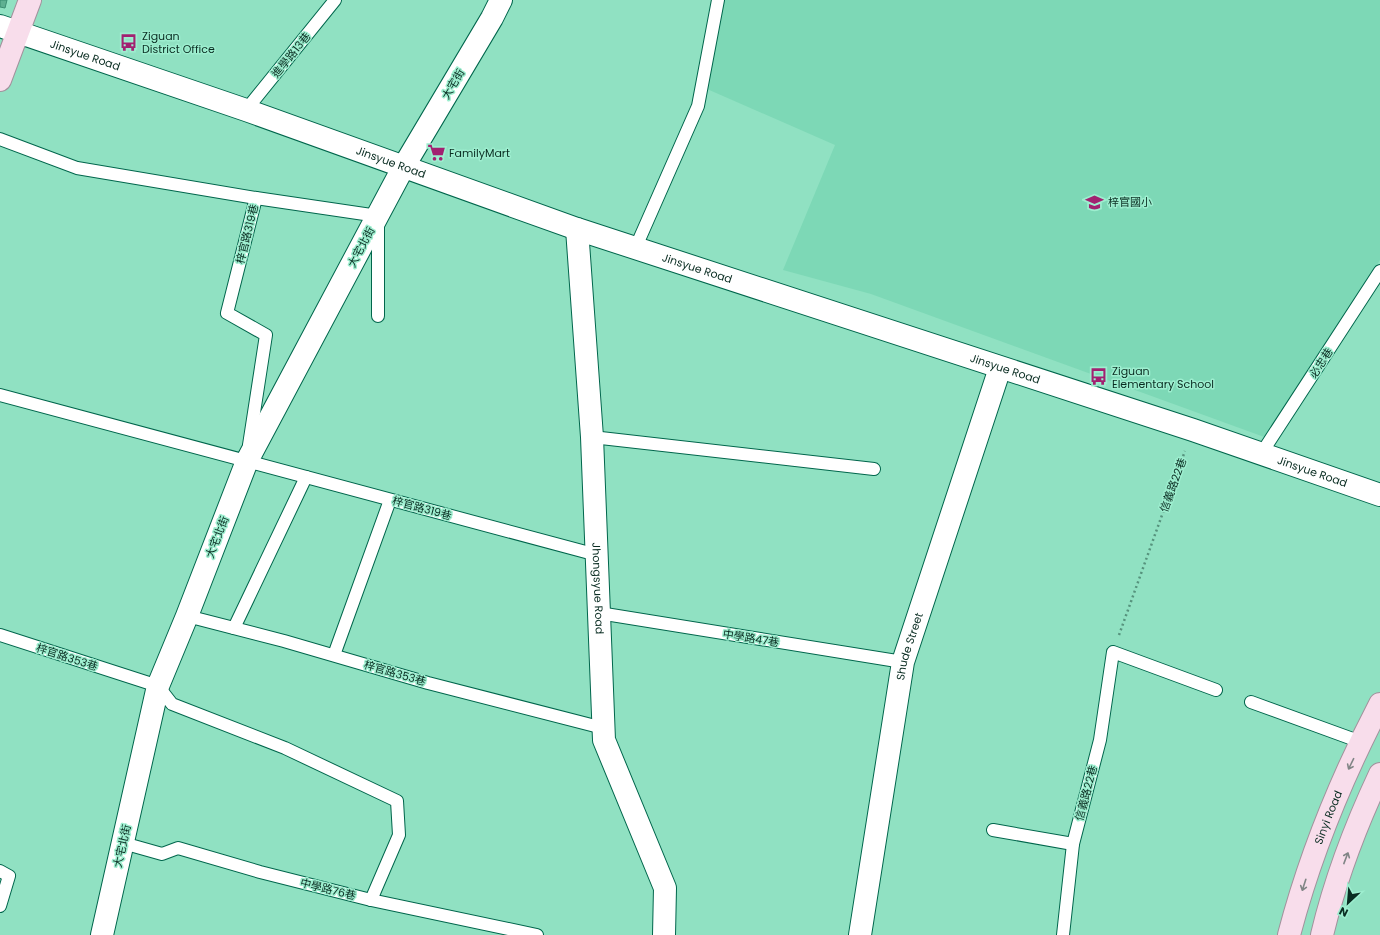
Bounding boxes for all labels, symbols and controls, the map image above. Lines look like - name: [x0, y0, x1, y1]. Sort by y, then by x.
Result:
- place label: Ziguan District Office: [142, 28, 215, 57]
- street label: 進學路13巷: [268, 29, 314, 81]
- bus stop icon: Ziguan District Office: [119, 32, 139, 52]
- street label: Jinsyue Road: [48, 36, 122, 74]
- street label: 大宅街: [438, 66, 468, 102]
- street label: Jinsyue Road: [354, 142, 428, 182]
- supermarket icon: FamilyMart: [426, 143, 446, 163]
- place label: FamilyMart: [449, 145, 510, 161]
- school or university icon: 梓官國小: [1085, 192, 1105, 212]
- place label: 梓官國小: [1108, 194, 1152, 210]
- street label: 梓官路319巷: [232, 203, 262, 265]
- street label: 大宅北街: [344, 224, 378, 270]
- street label: Jinsyue Road: [660, 249, 734, 287]
- street label: 必忠巷: [1305, 345, 1337, 381]
- street label: Jinsyue Road: [968, 350, 1042, 388]
- place label: Ziguan Elementary School: [1112, 363, 1214, 392]
- bus stop icon: Ziguan Elementary School: [1089, 367, 1109, 387]
- street label: Jinsyue Road: [1275, 452, 1349, 491]
- street label: 信義路22巷: [1156, 456, 1190, 514]
- street label: 梓官路319巷: [390, 492, 454, 524]
- street label: 大宅北街: [202, 514, 232, 560]
- street label: Jhongsyue Road: [588, 542, 608, 635]
- street label: Shude Street: [892, 610, 927, 681]
- street label: 中學路47巷: [722, 626, 780, 650]
- street label: 梓官路353巷: [34, 640, 100, 674]
- street label: 梓官路353巷: [362, 657, 428, 689]
- one-way arrow: [1346, 758, 1354, 770]
- street label: 信義路22巷: [1071, 764, 1101, 822]
- street label: Sinyi Road: [1310, 788, 1346, 847]
- street label: 大宅北街: [109, 823, 135, 869]
- one-way arrow: [1342, 852, 1350, 864]
- street label: 中學路76巷: [298, 874, 358, 904]
- one-way arrow: [1300, 879, 1307, 892]
- north arrow: [1328, 883, 1368, 923]
- text: N: [1336, 903, 1351, 921]

